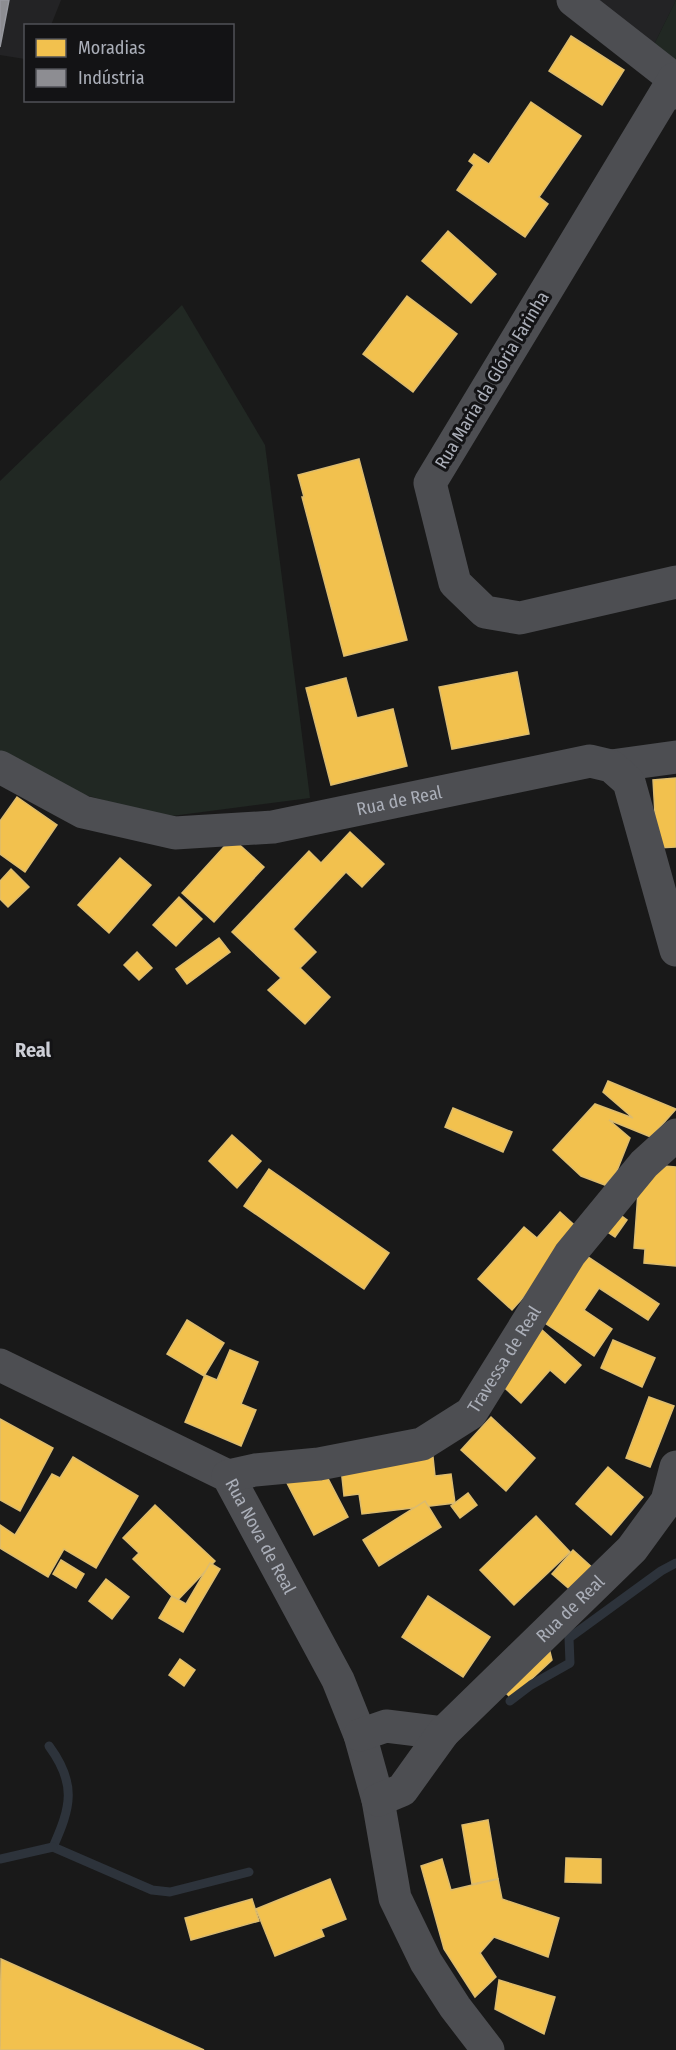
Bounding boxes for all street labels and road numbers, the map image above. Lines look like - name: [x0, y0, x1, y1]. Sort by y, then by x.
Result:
- street label: Rua Maria da Glória Farinha: [430, 287, 554, 473]
- street label: Rua de Real: [355, 781, 444, 820]
- street label: Travessa de Real: [463, 1302, 546, 1417]
- street label: Rua Nova de Real: [220, 1475, 301, 1598]
- street label: Rua de Real: [532, 1571, 609, 1647]

